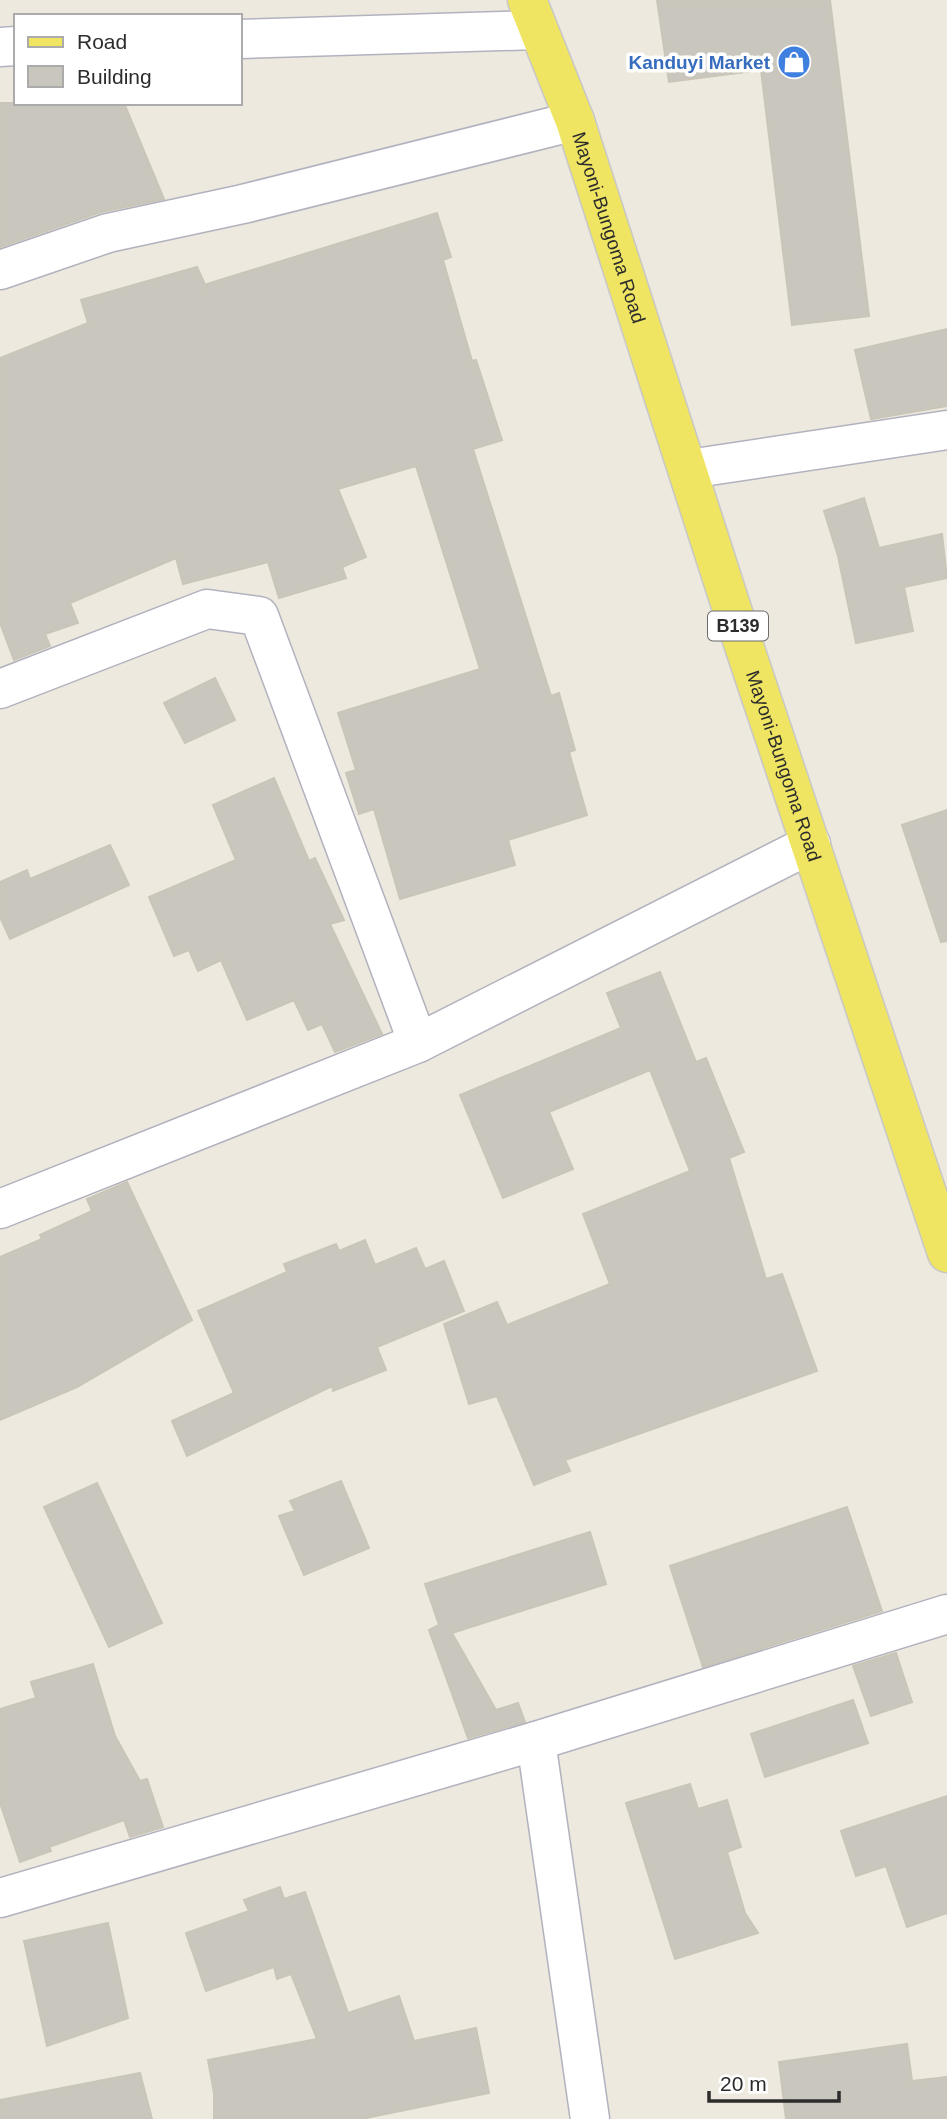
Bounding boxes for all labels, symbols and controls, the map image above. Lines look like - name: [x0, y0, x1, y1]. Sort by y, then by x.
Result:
- legend: [14, 14, 242, 105]
- text: Road: [77, 30, 127, 53]
- shop icon: Kanduyi Market: [775, 43, 813, 81]
- place label: Kanduyi Market: [629, 52, 771, 73]
- text: Building: [77, 65, 152, 88]
- street label: Mayoni-Bungoma Road: [569, 129, 650, 326]
- road number: B139: [708, 612, 768, 640]
- street label: Mayoni-Bungoma Road: [742, 668, 826, 864]
- scale bar: [709, 2060, 838, 2104]
- text: 20 m: [720, 2072, 767, 2095]

